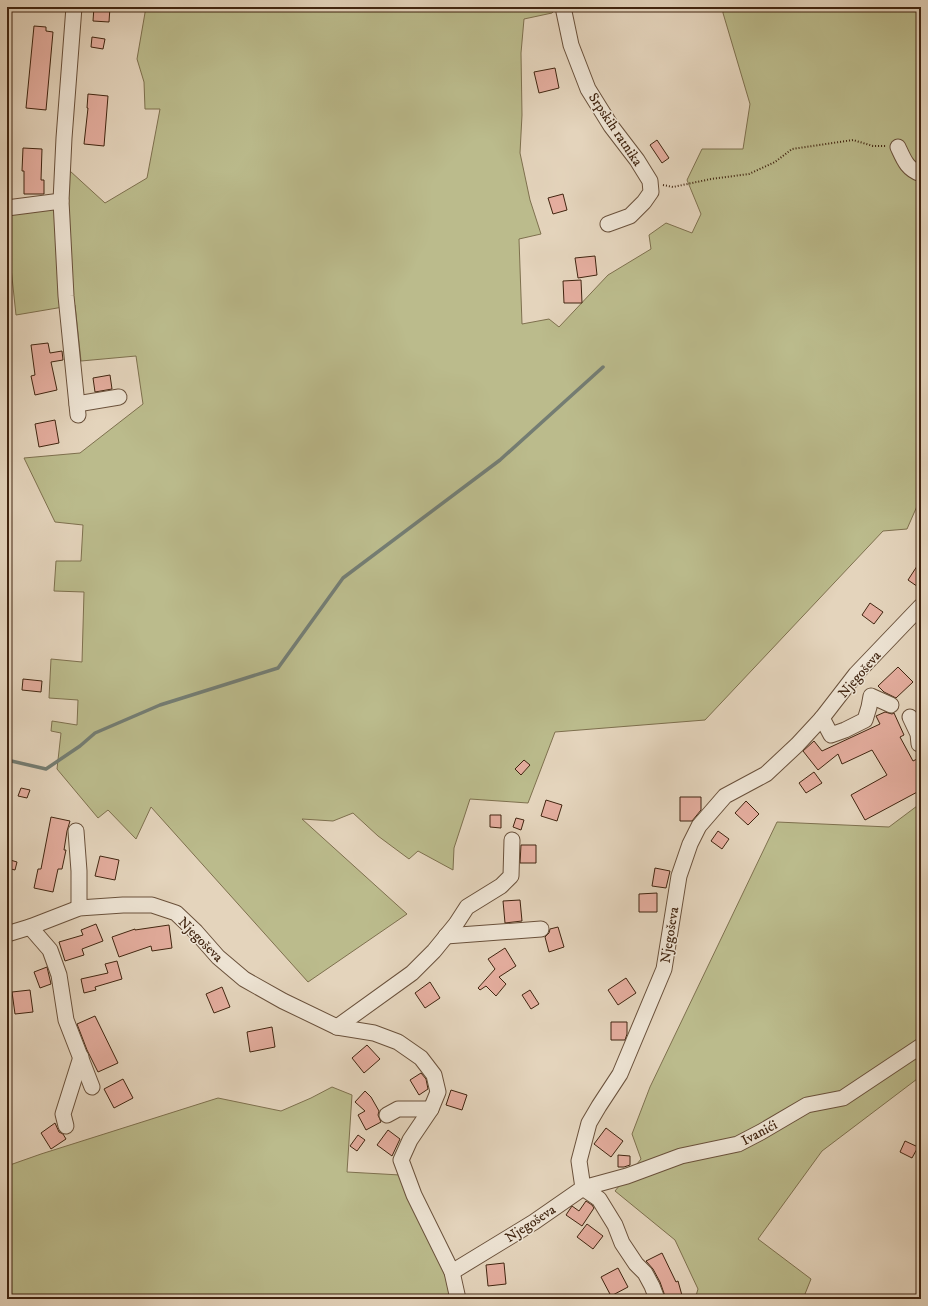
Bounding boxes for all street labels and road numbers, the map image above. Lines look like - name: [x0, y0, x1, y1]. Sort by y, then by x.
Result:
- street label: Srpskih ratnika: [584, 89, 646, 170]
- street label: Njegoševa: [834, 647, 885, 702]
- street label: Njegoševa: [657, 906, 683, 965]
- street label: Njegoševa: [174, 913, 227, 966]
- street label: Ivanići: [738, 1116, 781, 1150]
- street label: Njegoševa: [502, 1201, 559, 1247]

